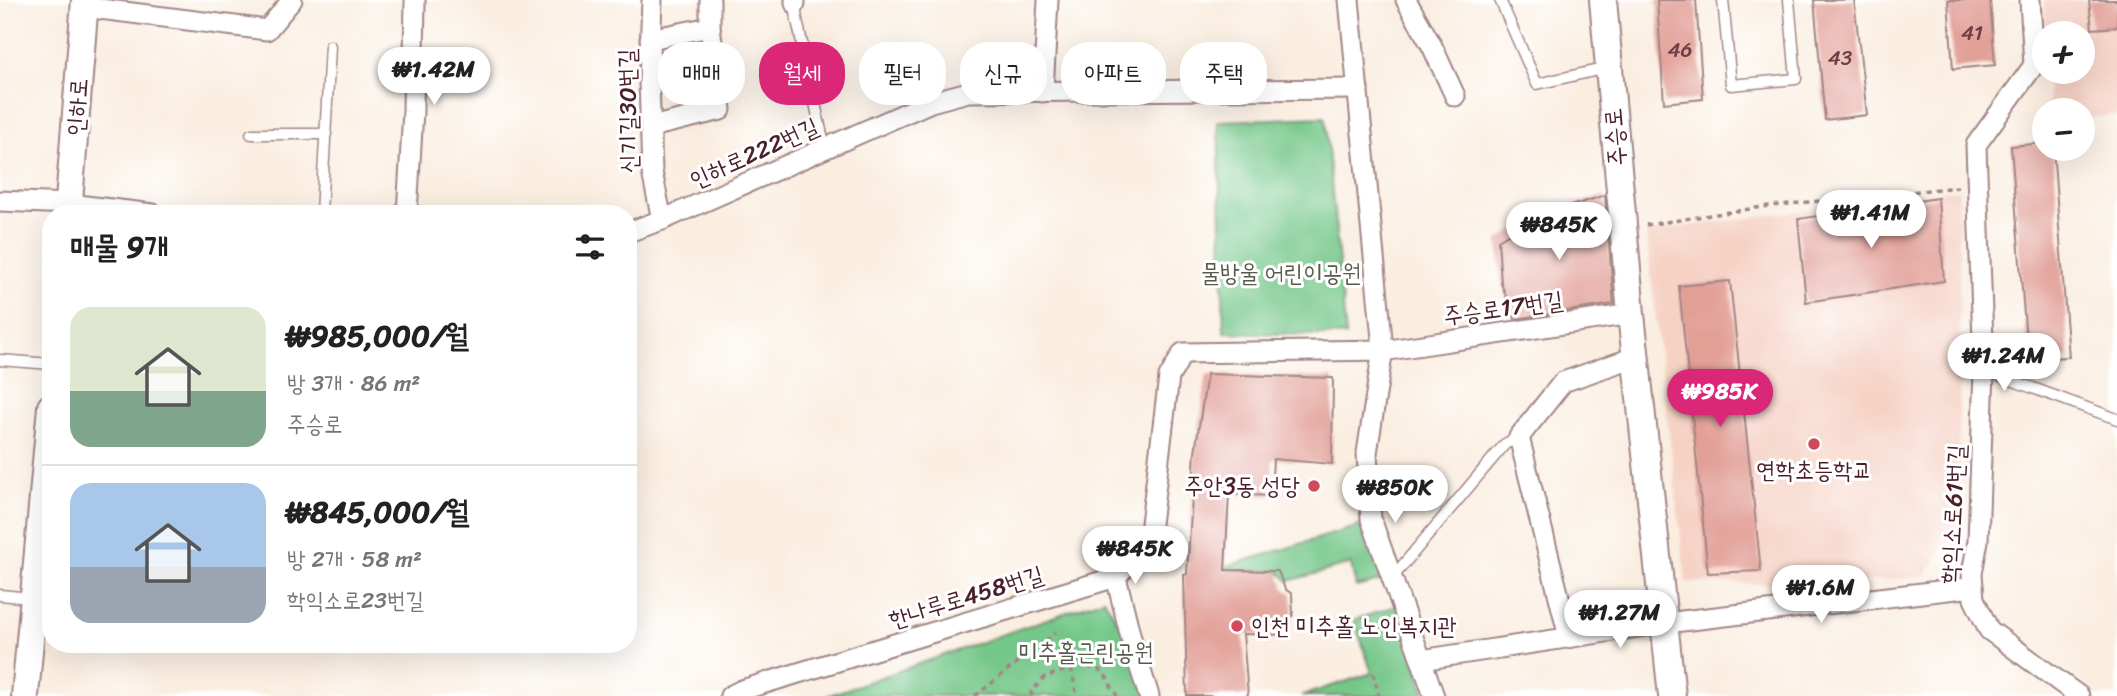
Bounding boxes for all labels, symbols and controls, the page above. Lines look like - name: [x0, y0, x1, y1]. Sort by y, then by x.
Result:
- house number: 41: [1961, 14, 1983, 52]
- map controls: [2032, 21, 2095, 161]
- button: +: [2032, 21, 2095, 84]
- house number: 46: [1667, 31, 1693, 69]
- house number: 43: [1828, 39, 1853, 77]
- chip: 매매: [658, 42, 745, 105]
- chip: 월세: [759, 42, 845, 105]
- chip: 필터: [859, 42, 946, 105]
- chip: 신규: [960, 42, 1047, 105]
- chip: 아파트: [1061, 42, 1166, 105]
- chip: 주택: [1180, 42, 1267, 105]
- pin: ₩1.42M: [377, 48, 491, 107]
- street label: 신기길30번길: [606, 48, 650, 174]
- text: ₩1.42M: [394, 49, 474, 90]
- street label: 인하로: [54, 77, 100, 137]
- button: −: [2032, 98, 2095, 161]
- street label: 인하로222번길: [682, 106, 826, 200]
- street label: 주승로: [1592, 106, 1638, 168]
- pin: ₩1.41M: [1814, 190, 1928, 250]
- text: ₩1.41M: [1832, 192, 1910, 233]
- pin: ₩845K: [1510, 202, 1608, 262]
- text: ₩845K: [1522, 204, 1596, 245]
- text: 매물 9개: [70, 220, 169, 274]
- icon: filters: [571, 228, 609, 266]
- park label: 물방울 어린이공원: [1201, 252, 1361, 294]
- street label: 주승로17번길: [1440, 279, 1566, 337]
- text: ₩985,000/월: [287, 309, 469, 363]
- pin: ₩1.24M: [1947, 334, 2061, 393]
- icon: home: [126, 335, 210, 419]
- text: ₩1.24M: [1964, 335, 2044, 376]
- text: 방 3개 · 86 m²: [287, 363, 420, 404]
- pin: ₩985K: [1671, 370, 1769, 429]
- text: ₩985K: [1683, 371, 1757, 412]
- text: 주승로: [287, 404, 343, 445]
- marker: 연학초등학교: [1806, 436, 1822, 452]
- street label: 학익소로61번길: [1928, 443, 1978, 585]
- place label: 연학초등학교: [1756, 449, 1872, 491]
- place label: 주안3동 성당: [1184, 465, 1300, 507]
- pin: ₩850K: [1346, 466, 1444, 525]
- text: ₩850K: [1358, 467, 1432, 508]
- marker: 주안3동 성당: [1306, 478, 1322, 494]
- text: ₩845,000/월: [287, 485, 469, 539]
- icon: home: [126, 511, 210, 595]
- pin: ₩845K: [1086, 526, 1184, 586]
- text: ₩845K: [1098, 528, 1172, 569]
- text: 방 2개 · 58 m²: [287, 539, 422, 580]
- street label: 한나루로458번길: [883, 554, 1049, 640]
- pin: ₩1.6M: [1772, 566, 1870, 625]
- text: ₩1.6M: [1788, 567, 1854, 608]
- text: 학익소로23번길: [287, 580, 424, 621]
- pin: ₩1.27M: [1563, 590, 1677, 650]
- text: ₩1.27M: [1580, 592, 1660, 633]
- place label: 인천 미추홀 노인복지관: [1251, 605, 1457, 647]
- marker: 인천 미추홀 노인복지관: [1229, 618, 1245, 634]
- park label: 미추홀근린공원: [1018, 631, 1154, 673]

